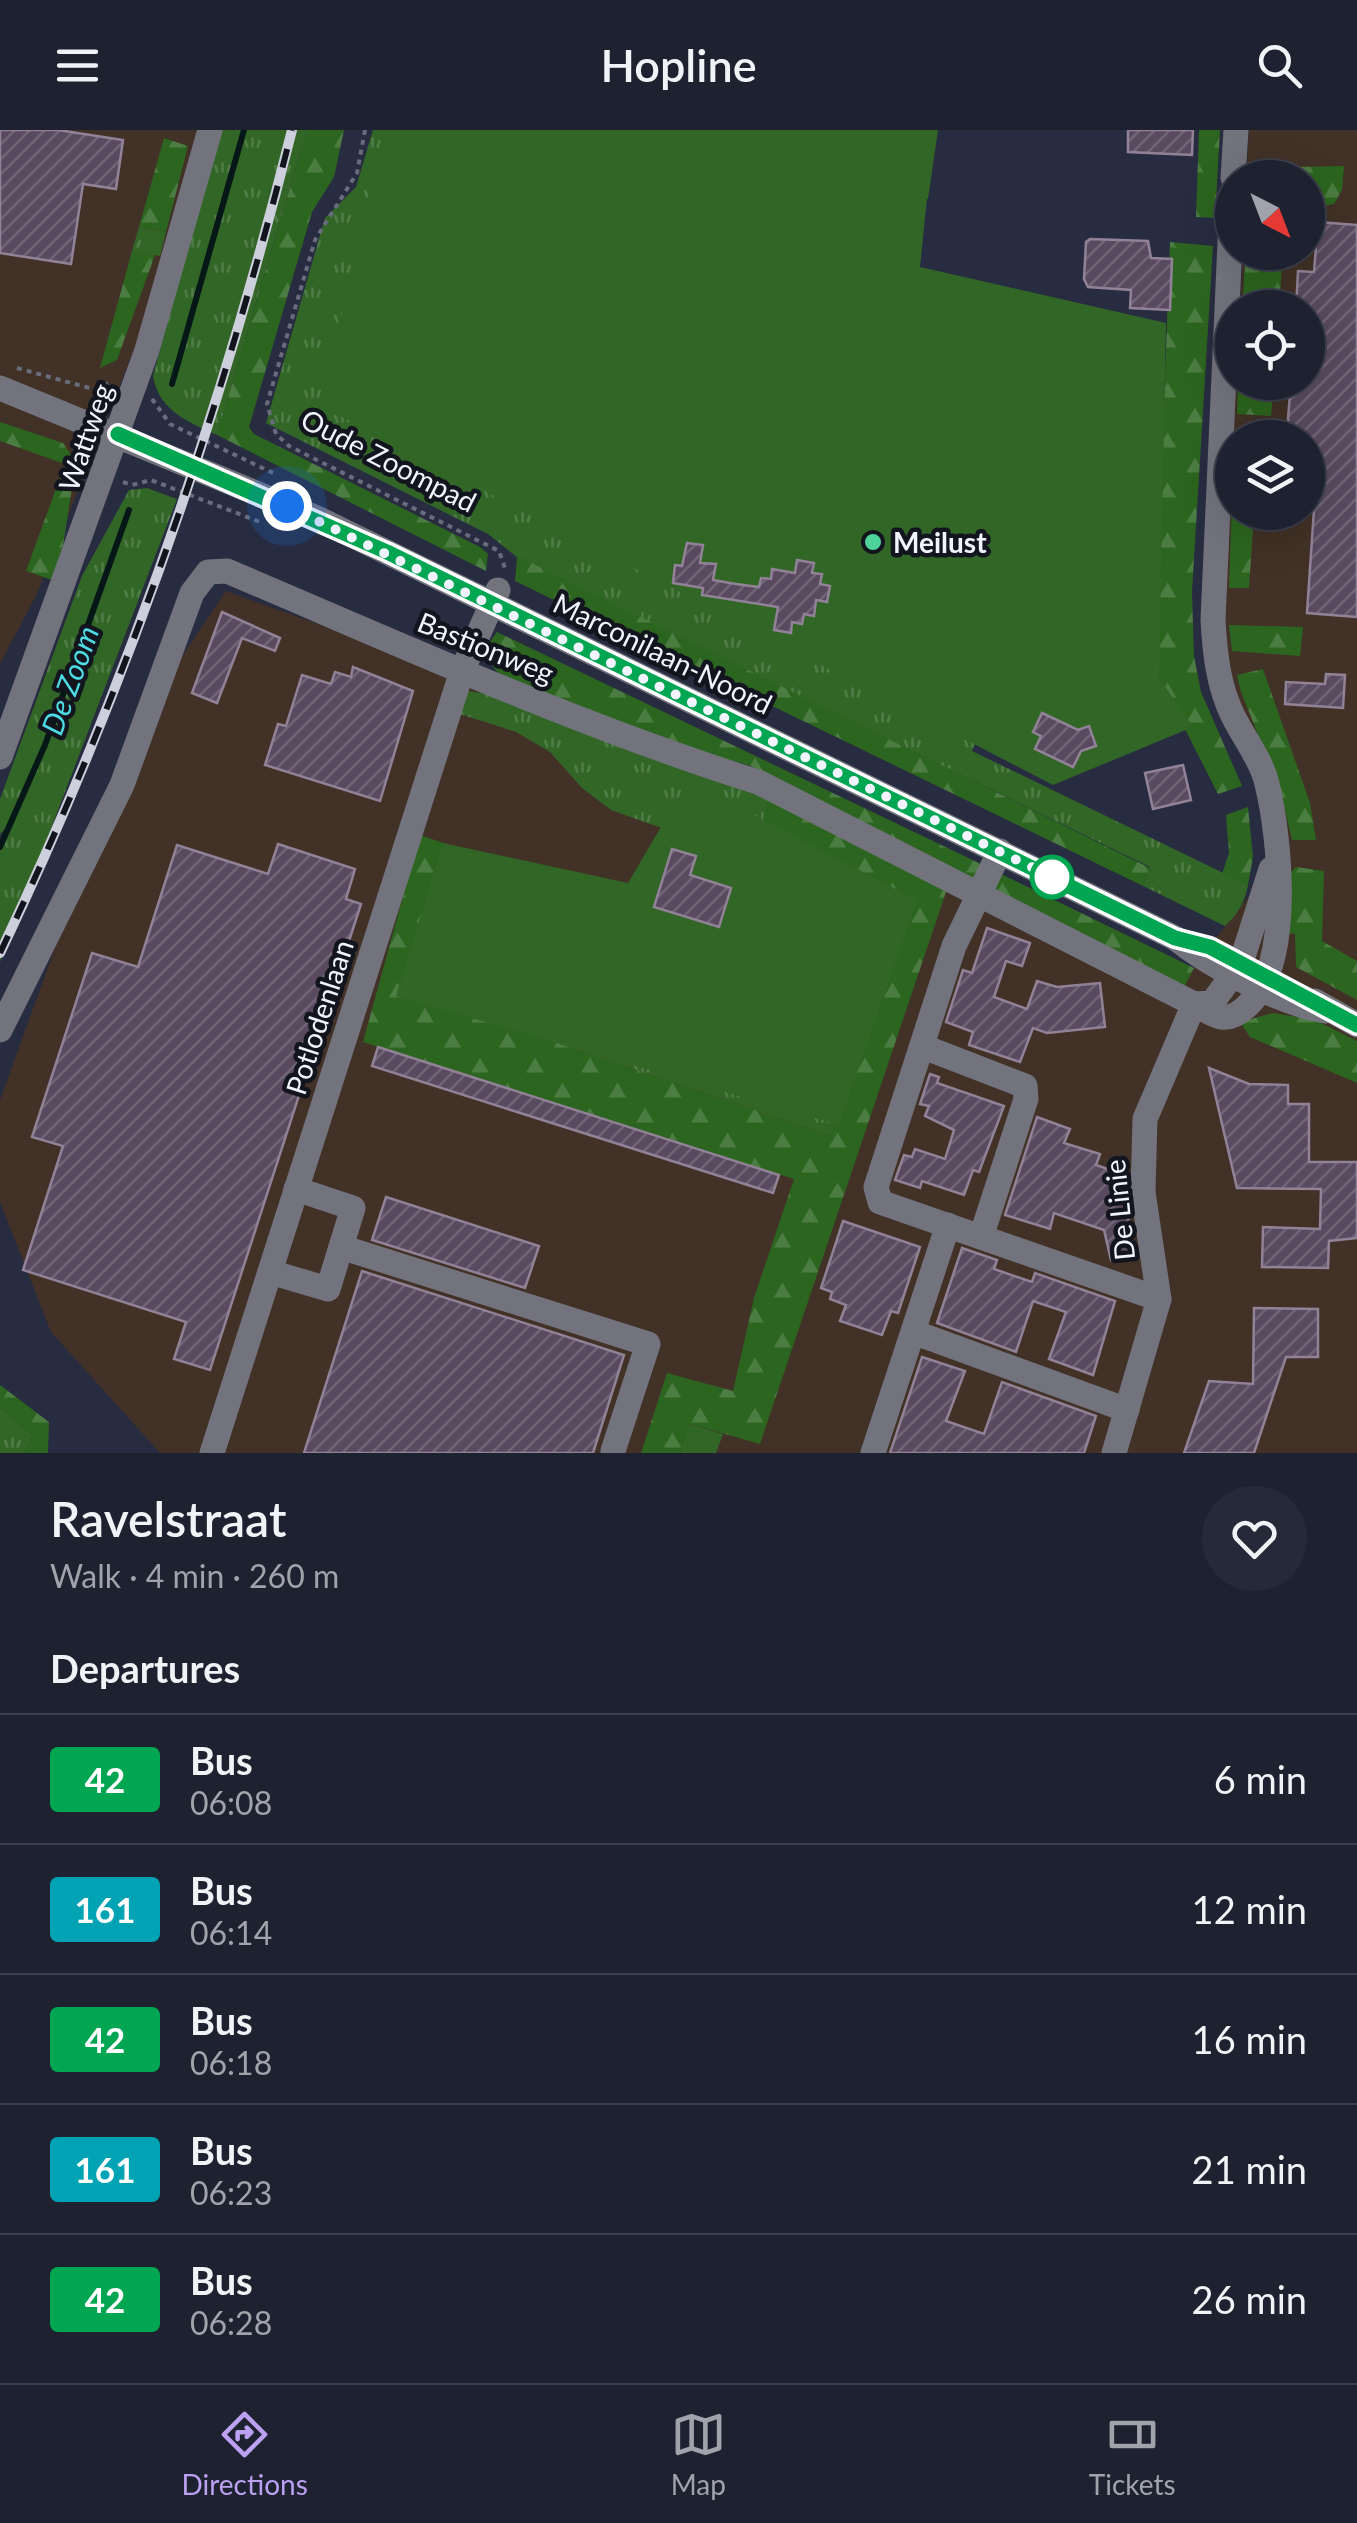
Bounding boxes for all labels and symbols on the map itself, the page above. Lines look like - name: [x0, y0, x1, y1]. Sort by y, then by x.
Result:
- north arrow: [1215, 160, 1325, 270]
- street label: Wattweg: [51, 379, 119, 495]
- street label: Oude Zoompad: [296, 401, 482, 519]
- your location: [262, 481, 312, 531]
- place label: Meilust: [893, 525, 987, 559]
- marker: Meilust: [862, 531, 884, 553]
- street label: Marconilaan-Noord: [548, 585, 778, 721]
- street label: Bastionweg: [413, 604, 559, 690]
- water label: De Zoom: [33, 621, 105, 739]
- unlabelled marker: [1031, 856, 1073, 898]
- street label: Potlodenlaan: [278, 935, 360, 1099]
- street label: De Linie: [1097, 1158, 1141, 1262]

